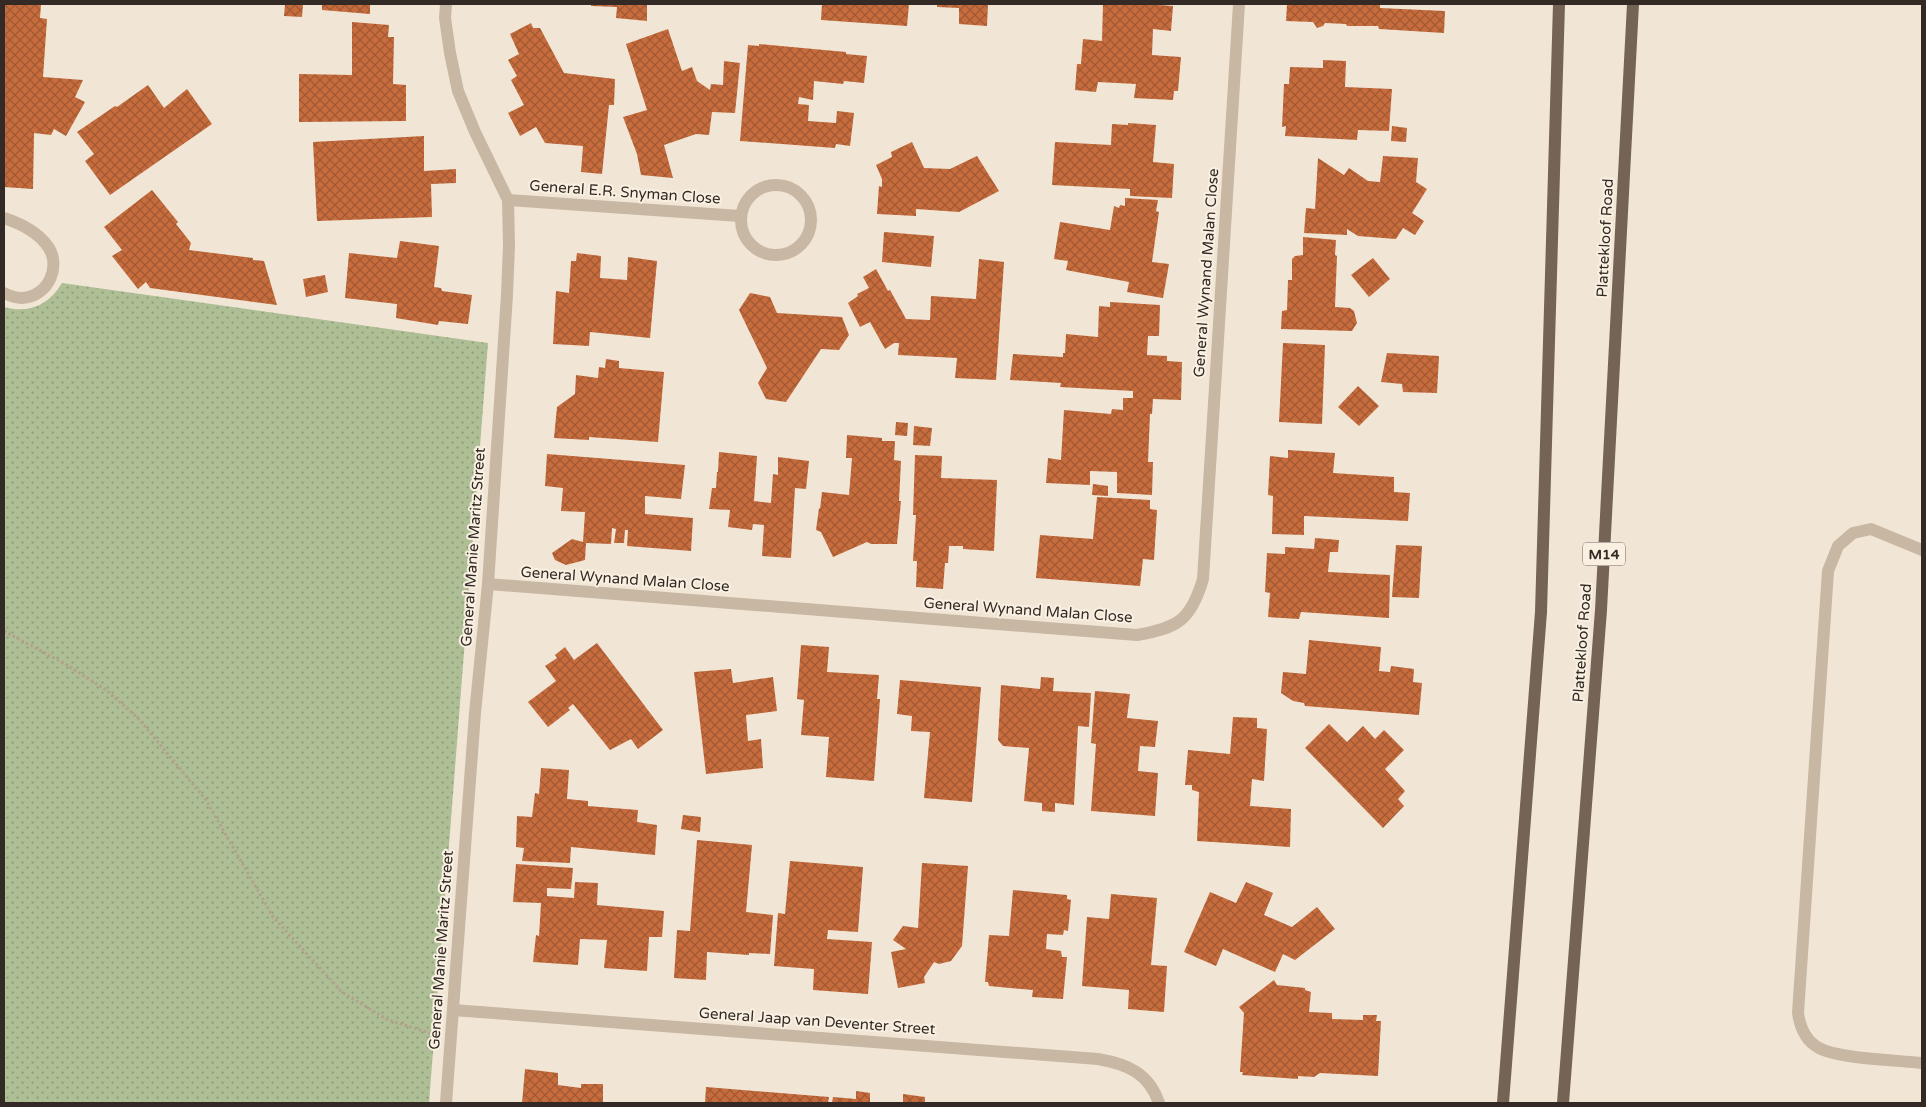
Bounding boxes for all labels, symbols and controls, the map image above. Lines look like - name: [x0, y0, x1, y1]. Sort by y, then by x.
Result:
- street label: General Wynand Malan Close: [1190, 168, 1222, 378]
- street label: General E.R. Snyman Close: [529, 176, 721, 208]
- street label: Plattekloof Road: [1593, 178, 1617, 298]
- street label: General Manie Maritz Street: [457, 446, 489, 647]
- road number: M14: [1583, 542, 1625, 566]
- street label: General Wynand Malan Close: [520, 563, 730, 595]
- street label: Plattekloof Road: [1569, 583, 1595, 703]
- street label: General Wynand Malan Close: [923, 594, 1133, 626]
- street label: General Manie Maritz Street: [425, 849, 457, 1050]
- street label: General Jaap van Deventer Street: [698, 1004, 936, 1038]

